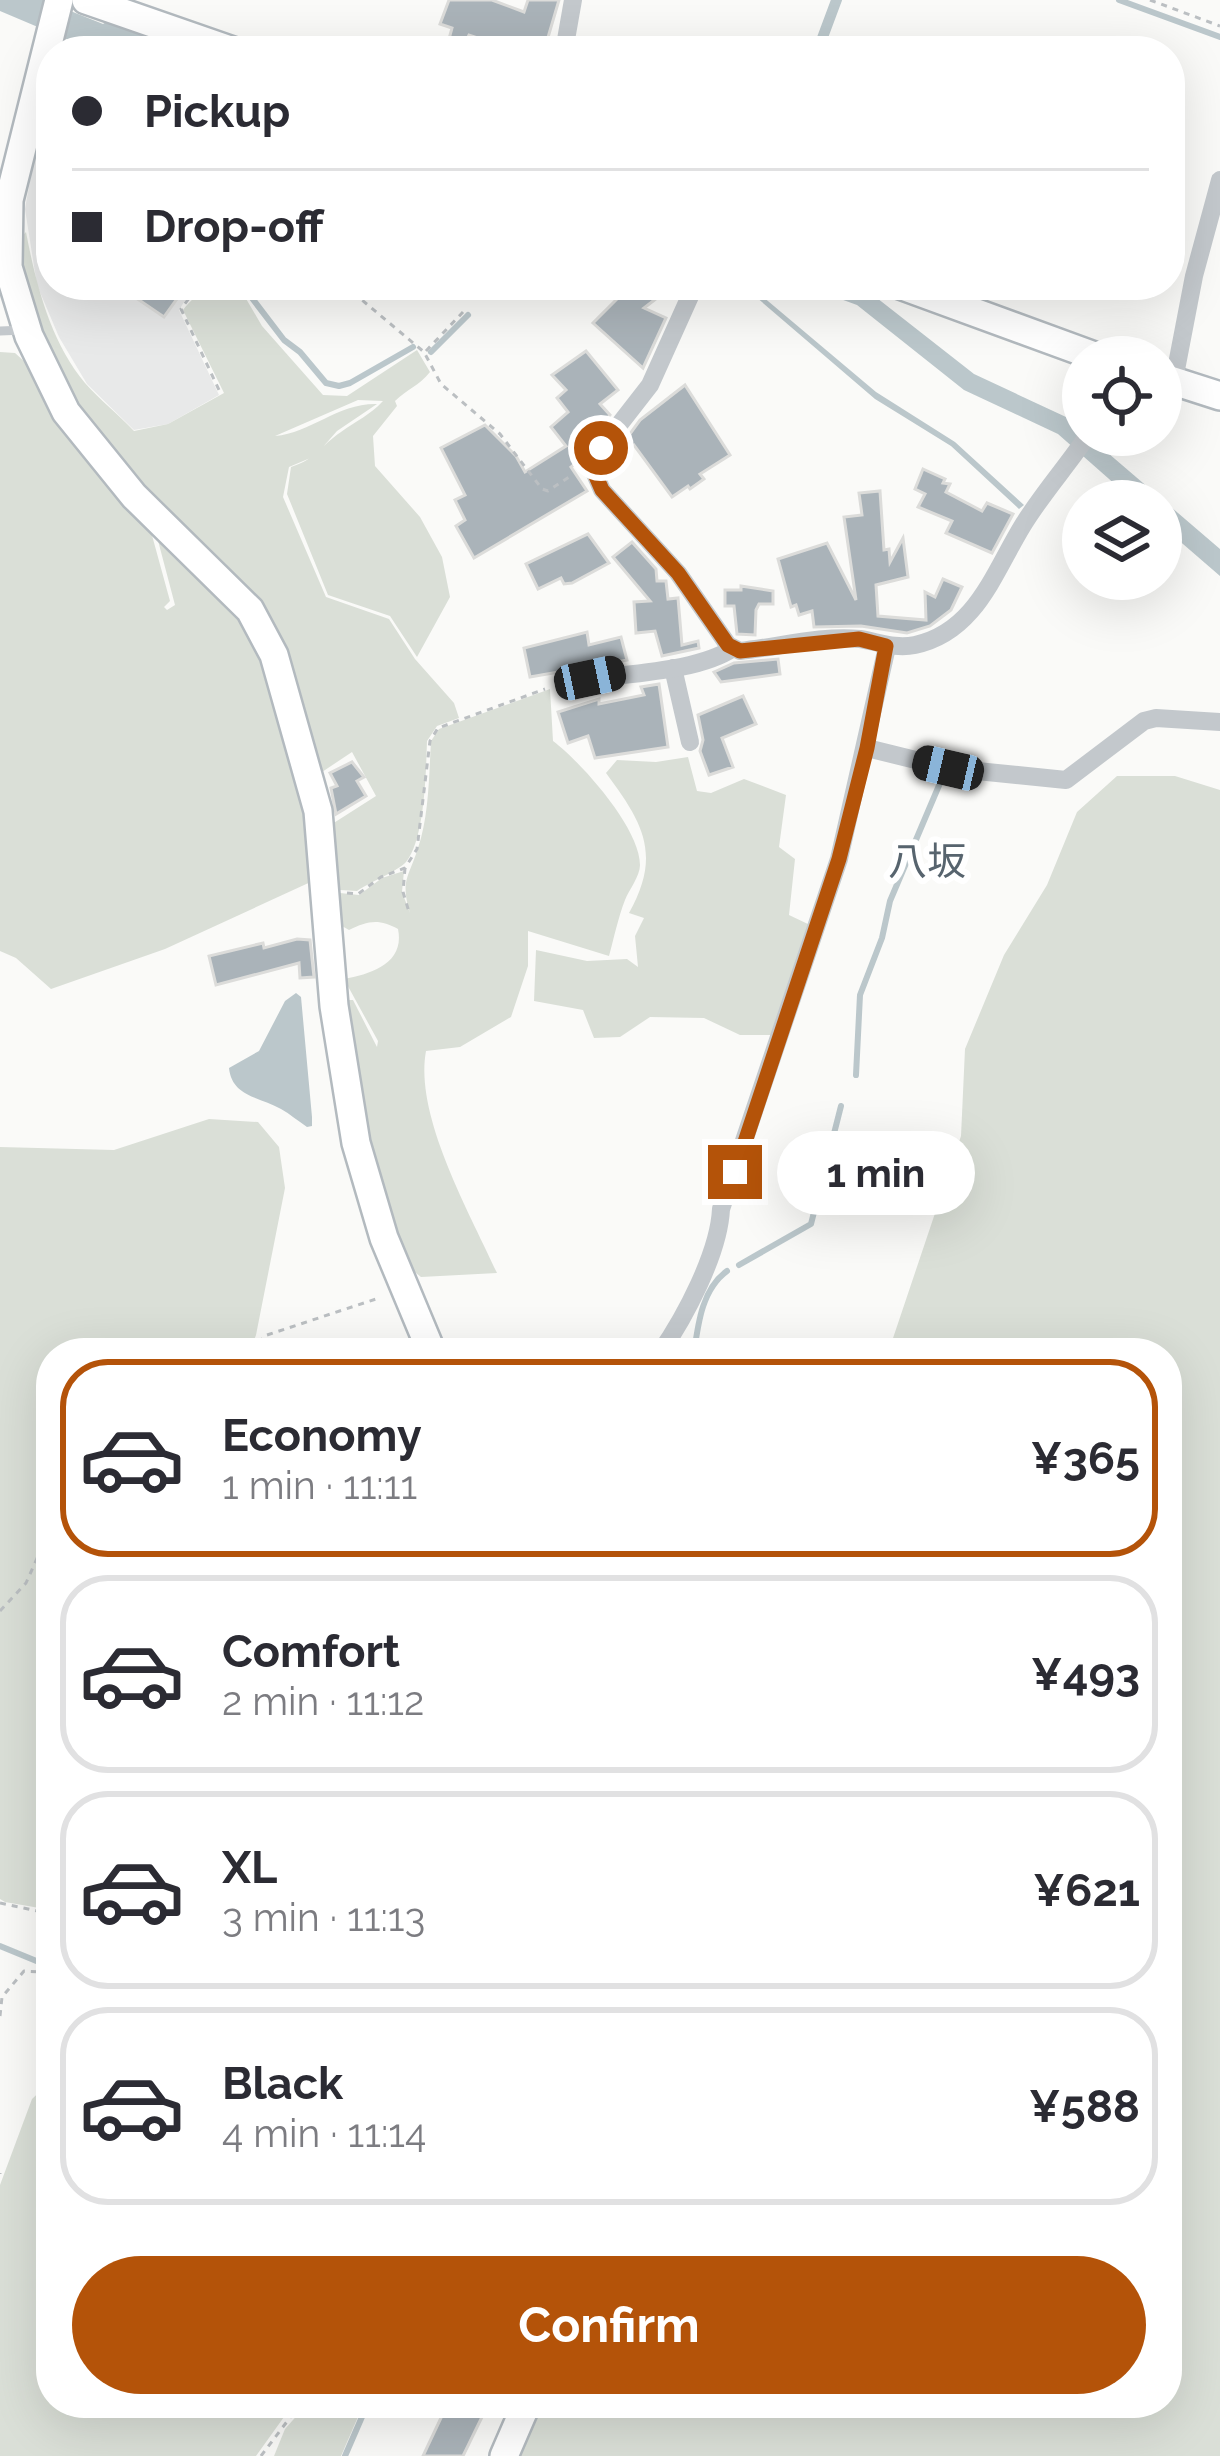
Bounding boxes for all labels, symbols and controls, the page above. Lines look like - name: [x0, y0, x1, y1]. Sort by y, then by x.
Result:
- text: Pickup: [144, 85, 290, 138]
- text: Drop-off: [144, 200, 324, 253]
- map controls: [1062, 336, 1182, 600]
- button: locate: [1062, 336, 1182, 456]
- route start: [574, 421, 628, 475]
- button: layers: [1062, 480, 1182, 600]
- car: [551, 653, 629, 703]
- car: [909, 742, 987, 794]
- district label: 八坂: [888, 838, 966, 884]
- callout: 1 min: [777, 1130, 975, 1214]
- route end: [708, 1145, 762, 1199]
- text: 1 min: [827, 1150, 925, 1196]
- icon: car: [78, 1404, 186, 1512]
- text: Economy: [222, 1409, 422, 1462]
- text: ¥365: [1031, 1432, 1140, 1485]
- text: 1 min · 11:11: [222, 1462, 417, 1508]
- icon: car: [78, 1620, 186, 1728]
- text: Comfort: [222, 1625, 400, 1678]
- text: ¥493: [1031, 1648, 1140, 1701]
- text: 2 min · 11:12: [222, 1678, 424, 1724]
- icon: car: [78, 1836, 186, 1944]
- text: XL: [222, 1841, 277, 1894]
- text: ¥621: [1033, 1864, 1140, 1917]
- text: 3 min · 11:13: [222, 1894, 425, 1940]
- icon: car: [78, 2052, 186, 2160]
- text: Black: [222, 2057, 343, 2110]
- text: ¥588: [1029, 2080, 1140, 2133]
- text: 4 min · 11:14: [222, 2110, 426, 2156]
- button: Confirm: [72, 2256, 1146, 2394]

